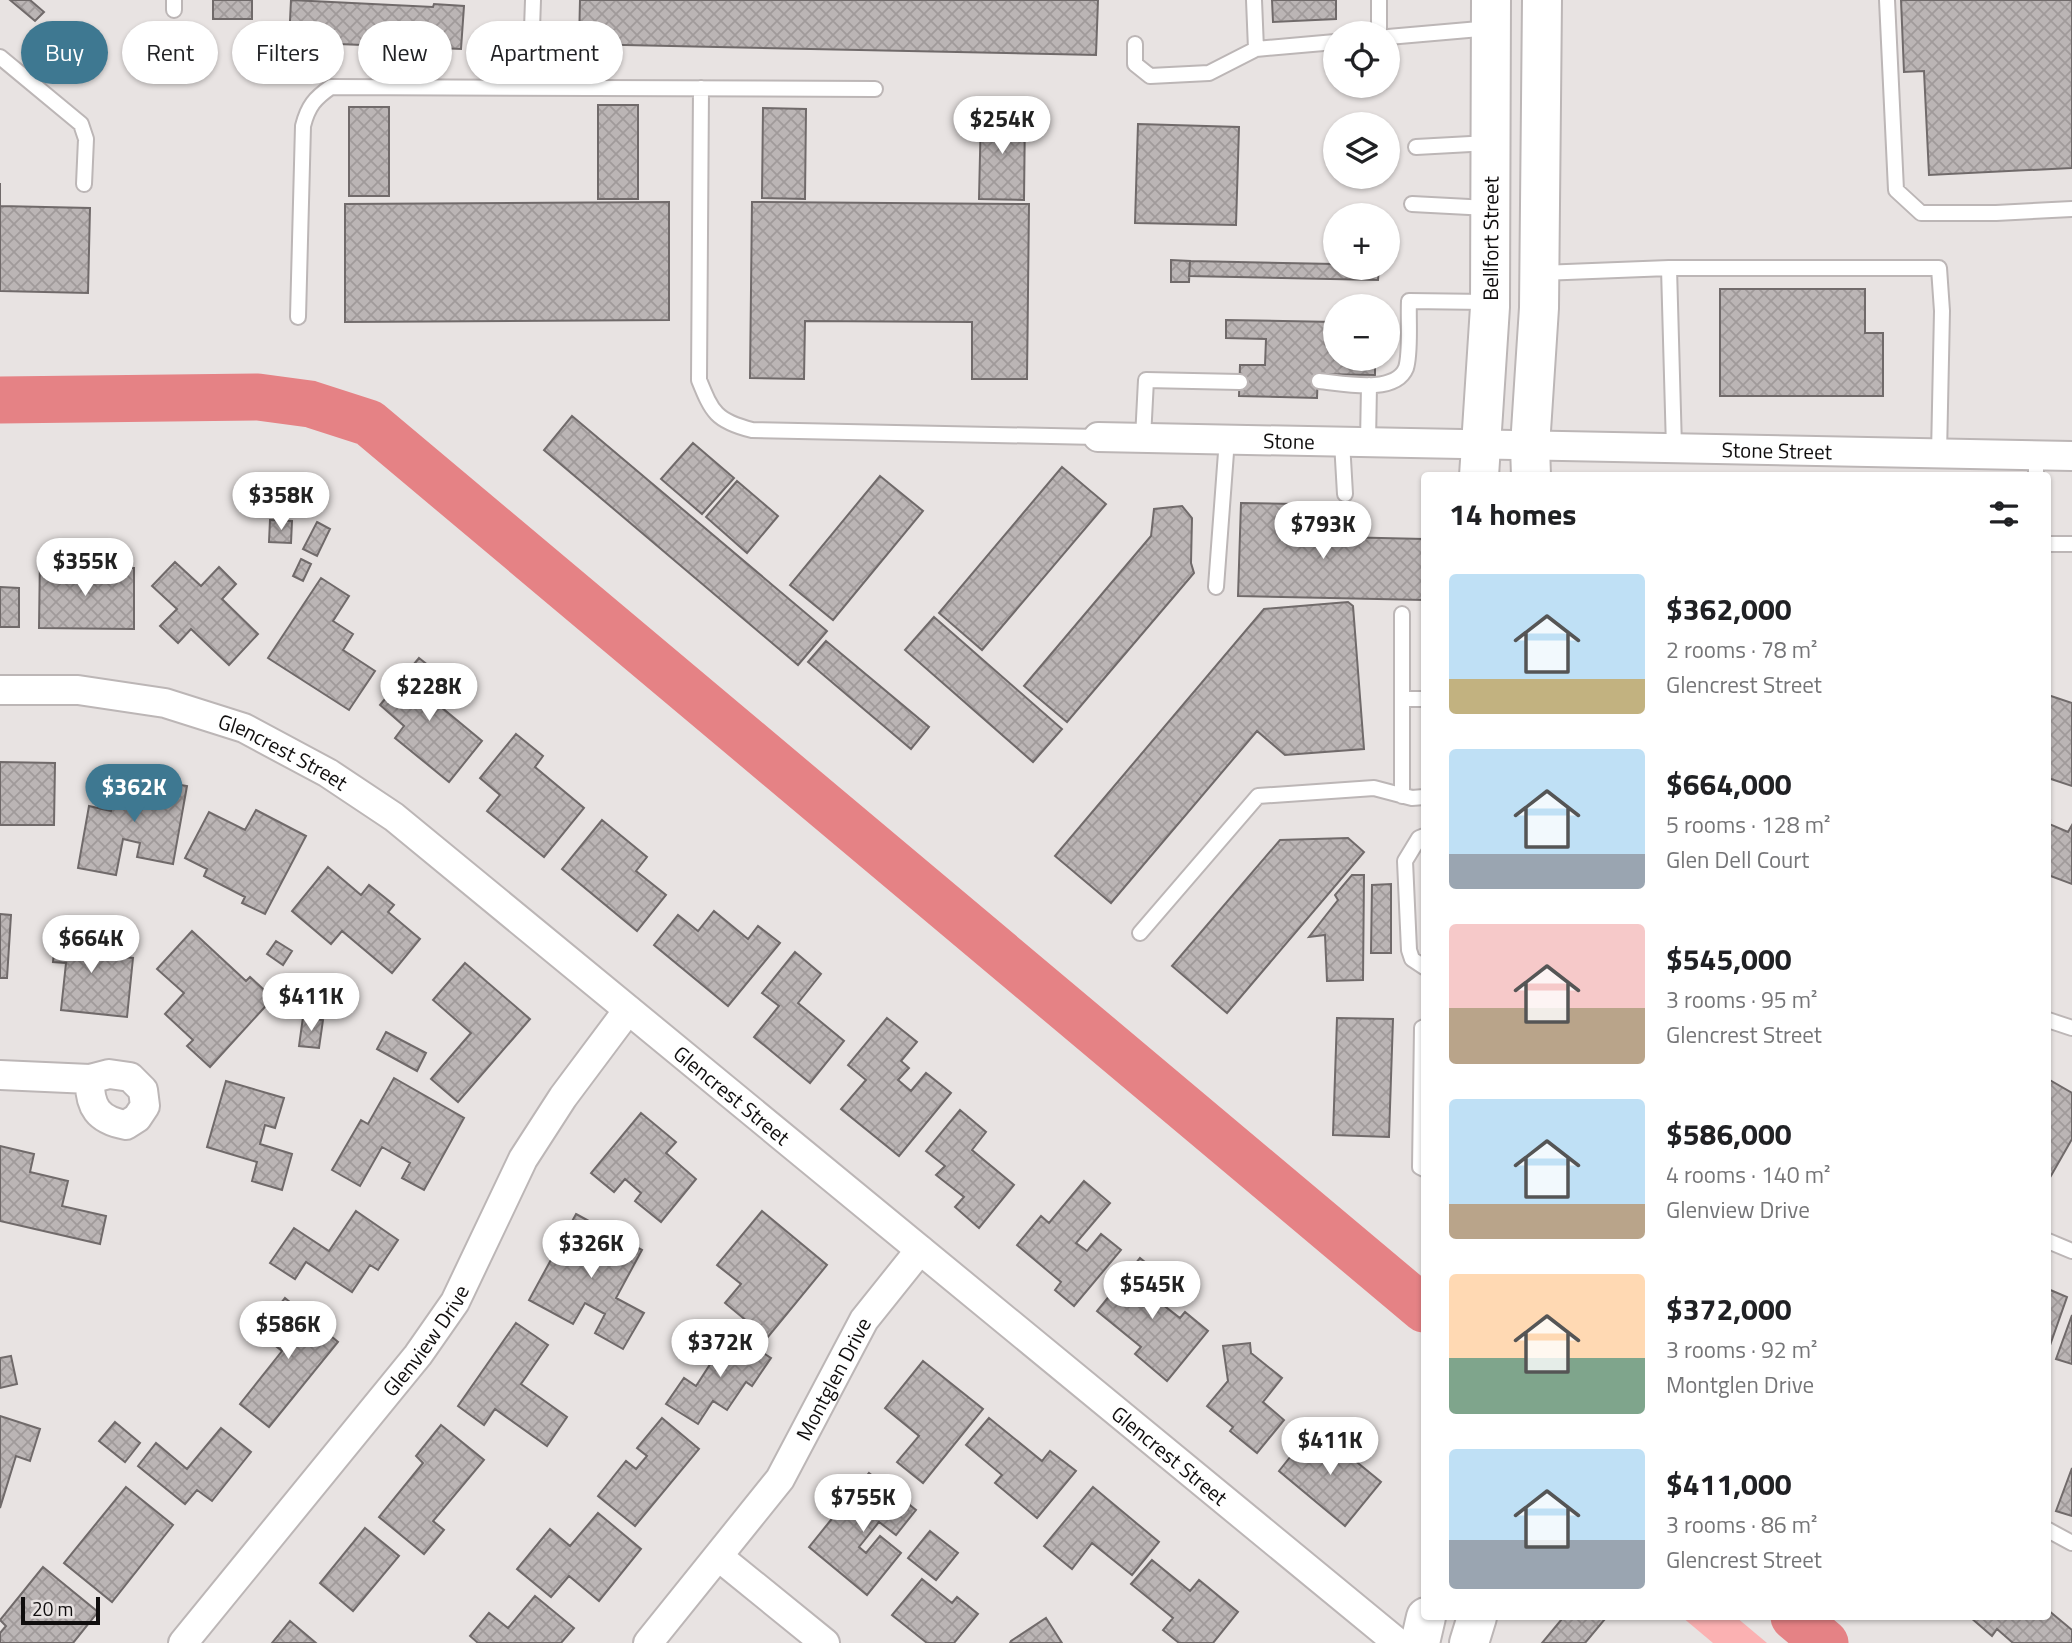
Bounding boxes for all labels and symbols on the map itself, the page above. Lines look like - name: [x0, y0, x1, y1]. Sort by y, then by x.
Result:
- pin: $254K: [953, 96, 1051, 156]
- street label: Bellfort Street: [1474, 175, 1506, 301]
- street label: Stone: [1263, 424, 1315, 457]
- street label: Stone Street: [1721, 433, 1833, 467]
- pin: $358K: [232, 472, 330, 532]
- pin: $793K: [1274, 502, 1372, 561]
- pin: $355K: [36, 538, 134, 598]
- pin: $228K: [380, 664, 478, 723]
- street label: Glencrest Street: [214, 705, 355, 798]
- pin: $362K: [85, 764, 183, 824]
- pin: $664K: [42, 916, 140, 975]
- pin: $411K: [262, 974, 360, 1033]
- street label: Glencrest Street: [667, 1037, 798, 1153]
- pin: $326K: [542, 1220, 640, 1280]
- pin: $545K: [1103, 1262, 1201, 1321]
- street label: Glenview Drive: [374, 1279, 477, 1403]
- pin: $586K: [239, 1302, 337, 1361]
- street label: Montglen Drive: [787, 1311, 879, 1446]
- pin: $372K: [671, 1320, 769, 1379]
- street label: Glencrest Street: [1105, 1398, 1235, 1513]
- pin: $411K: [1281, 1418, 1379, 1477]
- pin: $755K: [814, 1474, 912, 1534]
- scale bar: [21, 1594, 100, 1626]

